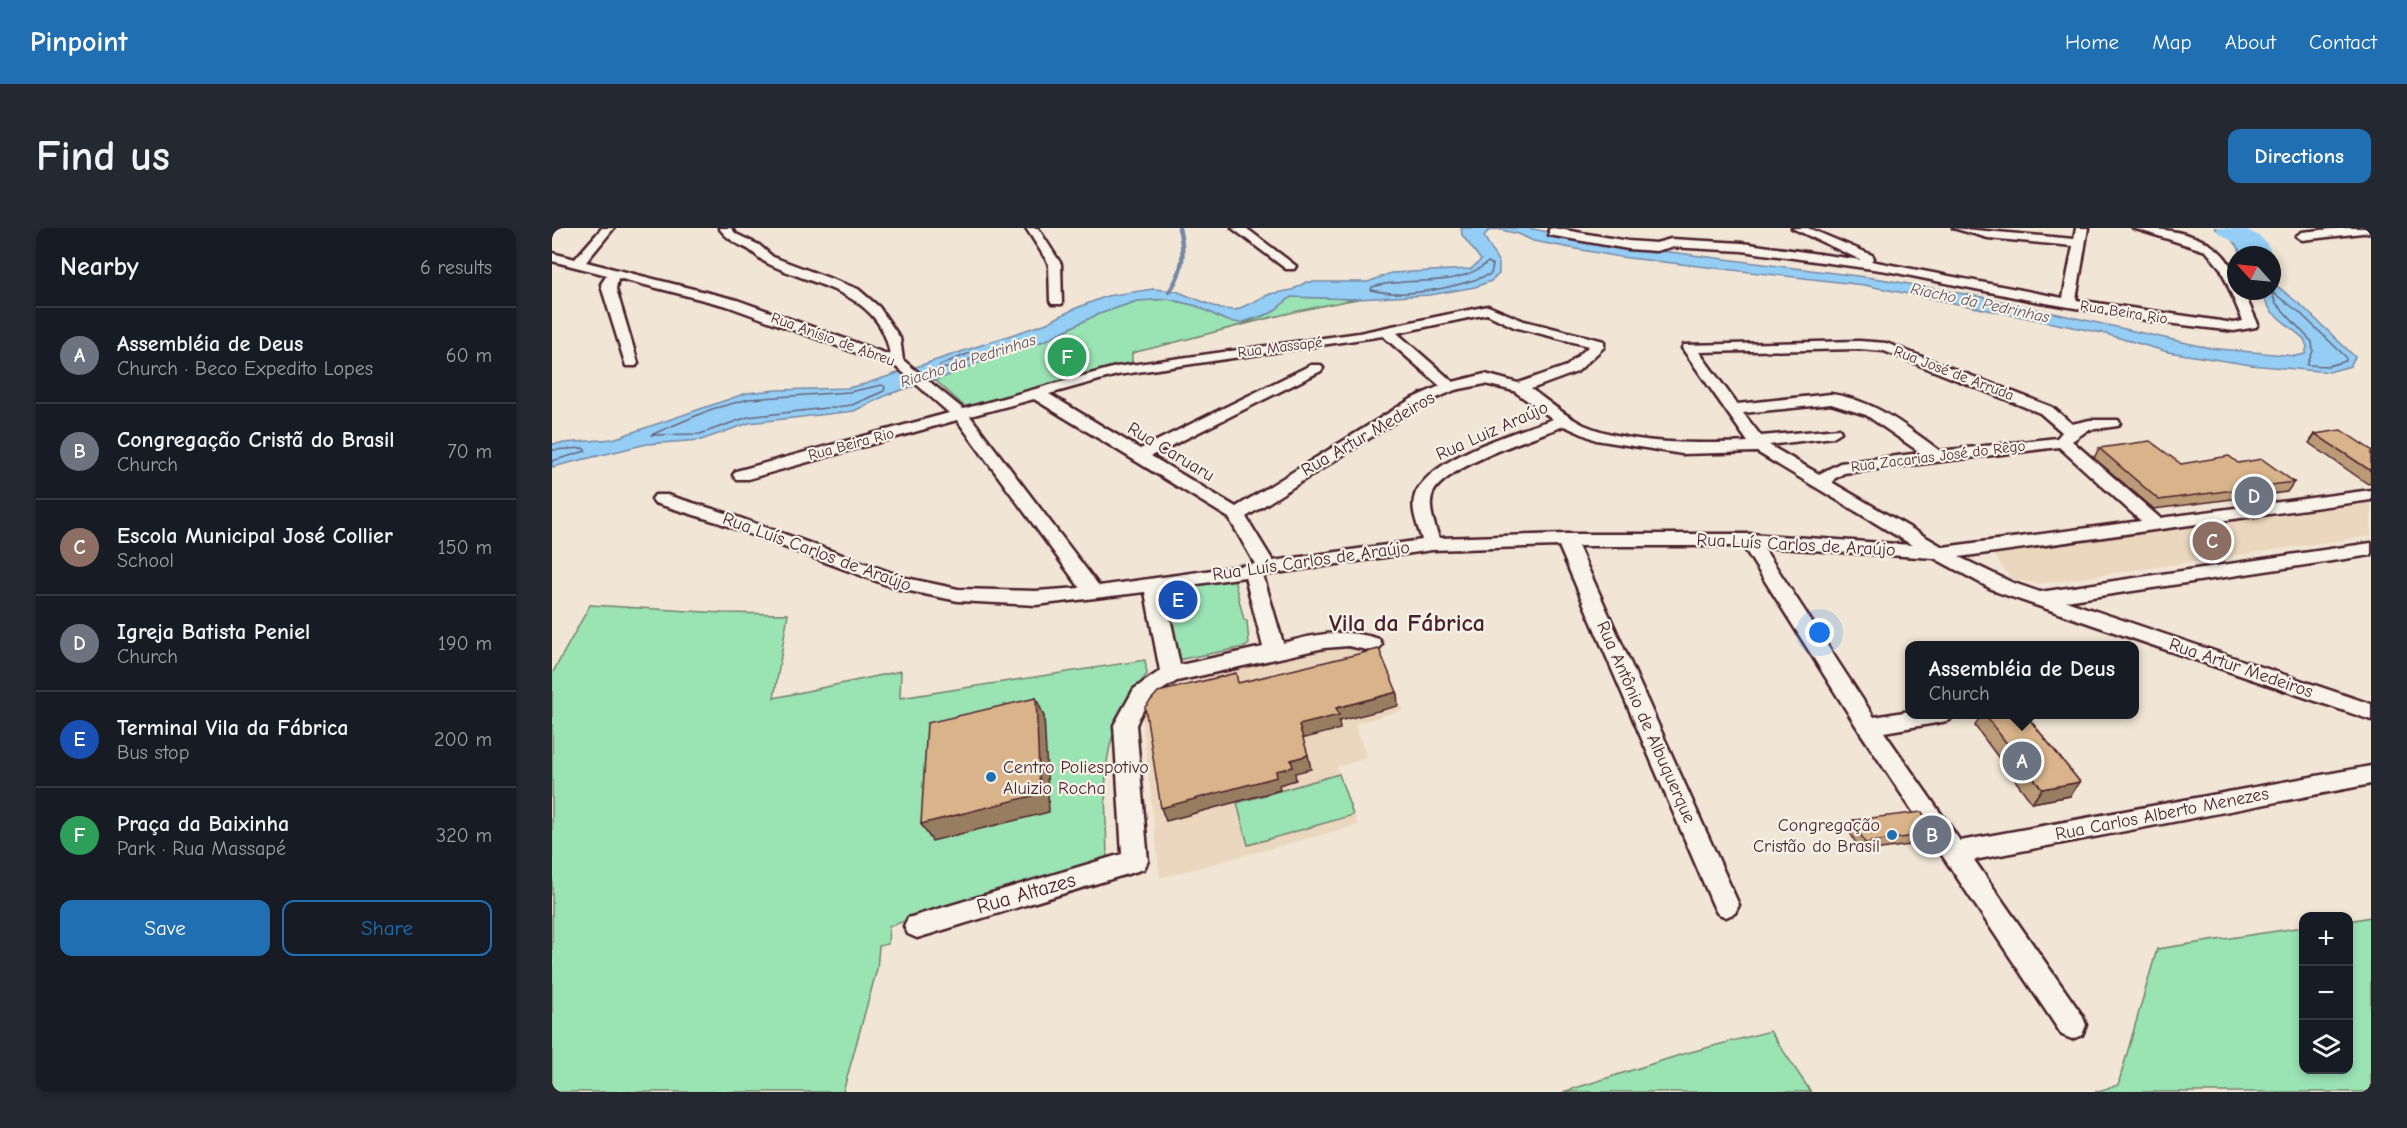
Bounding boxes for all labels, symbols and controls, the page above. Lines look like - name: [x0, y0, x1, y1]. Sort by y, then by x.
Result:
- text: Pinpoint: [30, 26, 128, 58]
- text: Home: [2065, 30, 2119, 54]
- text: Map: [2152, 30, 2192, 54]
- text: About: [2225, 30, 2276, 54]
- text: Contact: [2309, 30, 2377, 54]
- button: Directions: [2228, 129, 2371, 183]
- text: Find us: [36, 132, 170, 181]
- north arrow: [2227, 246, 2281, 300]
- text: Nearby: [60, 252, 139, 282]
- text: 6 results: [420, 256, 492, 279]
- water label: Riacho da Pedrinhas: [1909, 280, 2051, 327]
- street label: Rua Beira Rio: [2079, 296, 2169, 328]
- street label: Rua Anísio de Abreu: [769, 308, 897, 370]
- water label: Riacho da Pedrinhas: [898, 330, 1038, 391]
- text: Assembléia de Deus: [117, 331, 303, 357]
- street label: Rua Massapé: [1237, 333, 1324, 361]
- pin: F: [1048, 334, 1086, 380]
- street label: Rua José de Arruda: [1891, 342, 2017, 404]
- text: A: [74, 344, 85, 367]
- text: 60 m: [446, 344, 492, 367]
- text: Church · Beco Expedito Lopes: [117, 357, 373, 380]
- street label: Rua Artur Medeiros: [1297, 387, 1439, 481]
- street label: Rua Luiz Araújo: [1433, 397, 1551, 465]
- street label: Rua Caruaru: [1124, 418, 1218, 486]
- street label: Rua Beira Rio: [806, 424, 896, 464]
- text: Congregação Cristã do Brasil: [117, 427, 394, 453]
- street label: Rua Zacarias José do Rêgo: [1850, 436, 2026, 476]
- text: B: [73, 440, 86, 463]
- text: 70 m: [447, 440, 492, 463]
- text: Church: [117, 453, 178, 476]
- pin: D: [2234, 474, 2274, 518]
- street label: Rua Luís Carlos de Araújo: [720, 508, 914, 596]
- pin: C: [2192, 518, 2232, 564]
- text: Escola Municipal José Collier: [117, 523, 393, 549]
- street label: Rua Luís Carlos de Araújo: [1696, 529, 1896, 561]
- text: C: [73, 536, 86, 559]
- text: 150 m: [438, 536, 492, 559]
- street label: Rua Luís Carlos de Araújo: [1211, 537, 1411, 585]
- text: School: [117, 549, 174, 572]
- pin: E: [1158, 578, 1198, 622]
- district label: Vila da Fábrica: [1329, 609, 1485, 637]
- street label: Rua Antônio de Albuquerque: [1592, 618, 1700, 826]
- your location: [1805, 618, 1834, 647]
- text: Igreja Batista Peniel: [117, 619, 310, 645]
- text: D: [73, 632, 86, 655]
- text: 190 m: [438, 632, 492, 655]
- street label: Rua Artur Medeiros: [2166, 634, 2316, 702]
- popup: [1905, 641, 2139, 719]
- text: Church: [117, 645, 178, 668]
- text: Assembléia de Deus: [1929, 656, 2115, 682]
- text: Church: [1929, 682, 1990, 705]
- text: Terminal Vila da Fábrica: [117, 715, 349, 741]
- text: E: [74, 728, 85, 751]
- text: 200 m: [434, 728, 492, 751]
- pin: A: [2002, 738, 2042, 784]
- text: Bus stop: [117, 741, 189, 764]
- place label: Centro Poliespotivo Aluizio Rocha: [1003, 757, 1149, 799]
- marker: Centro Poliespotivo Aluizio Rocha: [984, 770, 998, 784]
- street label: Rua Carlos Alberto Menezes: [2054, 783, 2270, 845]
- text: Praça da Baixinha: [117, 811, 289, 837]
- pin: B: [1912, 812, 1952, 858]
- place label: Congregação Cristão do Brasil: [1753, 815, 1880, 857]
- text: F: [74, 824, 85, 847]
- text: 320 m: [436, 824, 492, 847]
- marker: Congregação Cristão do Brasil: [1885, 828, 1899, 842]
- text: Park · Rua Massapé: [117, 837, 286, 860]
- street label: Rua Altazes: [974, 867, 1078, 919]
- button: Save: [60, 900, 270, 956]
- button: Share: [282, 900, 492, 956]
- map controls: [2299, 912, 2353, 1074]
- button: +: [2299, 912, 2353, 966]
- button: −: [2299, 966, 2353, 1020]
- button: layers: [2299, 1020, 2353, 1074]

